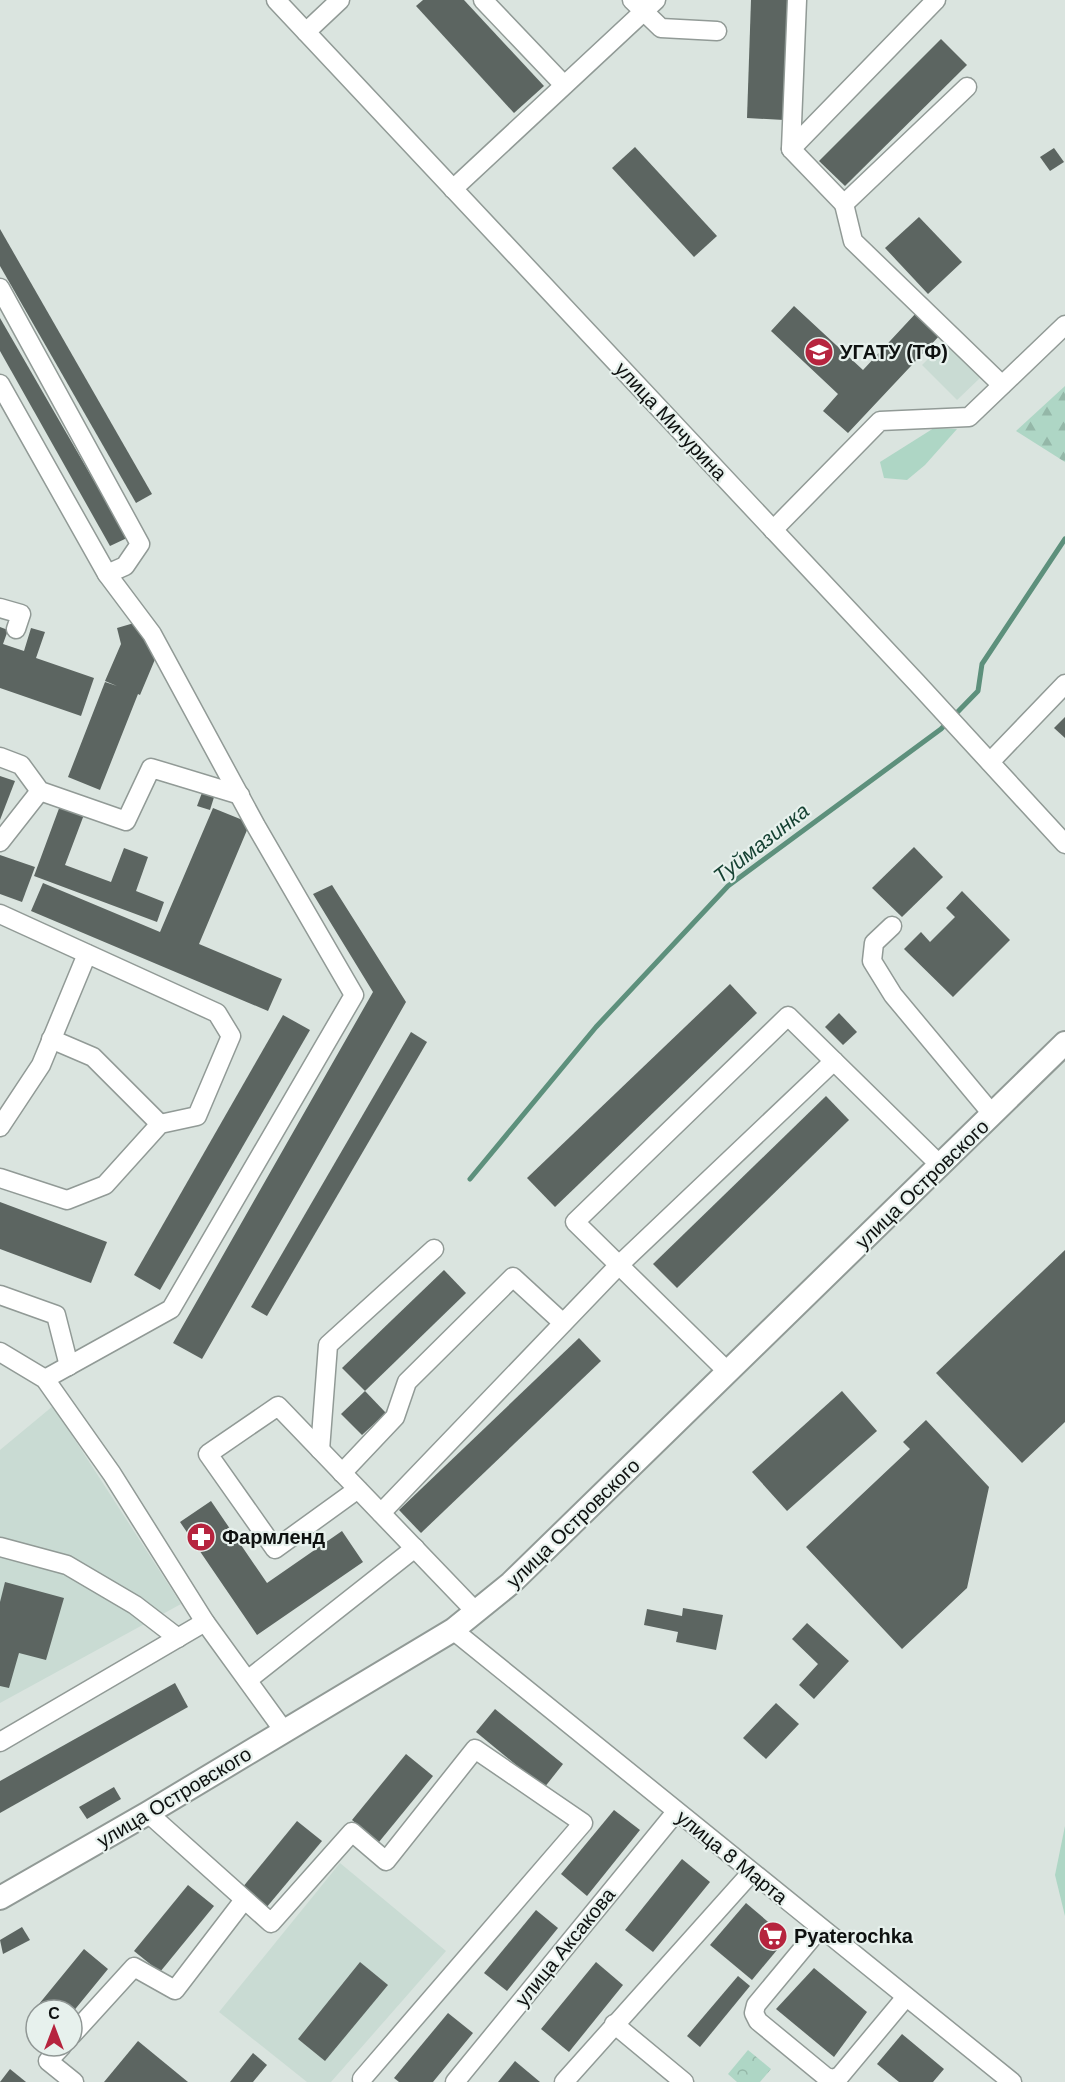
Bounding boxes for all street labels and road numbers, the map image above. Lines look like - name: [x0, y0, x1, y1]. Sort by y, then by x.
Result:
- street label: улица Мичурина: [611, 358, 732, 485]
- street label: улица Островского: [851, 1115, 993, 1253]
- street label: улица Островского: [502, 1454, 644, 1592]
- street label: улица Островского: [93, 1742, 255, 1852]
- street label: улица 8 Марта: [672, 1806, 792, 1909]
- street label: улица Аксакова: [511, 1883, 620, 2011]

